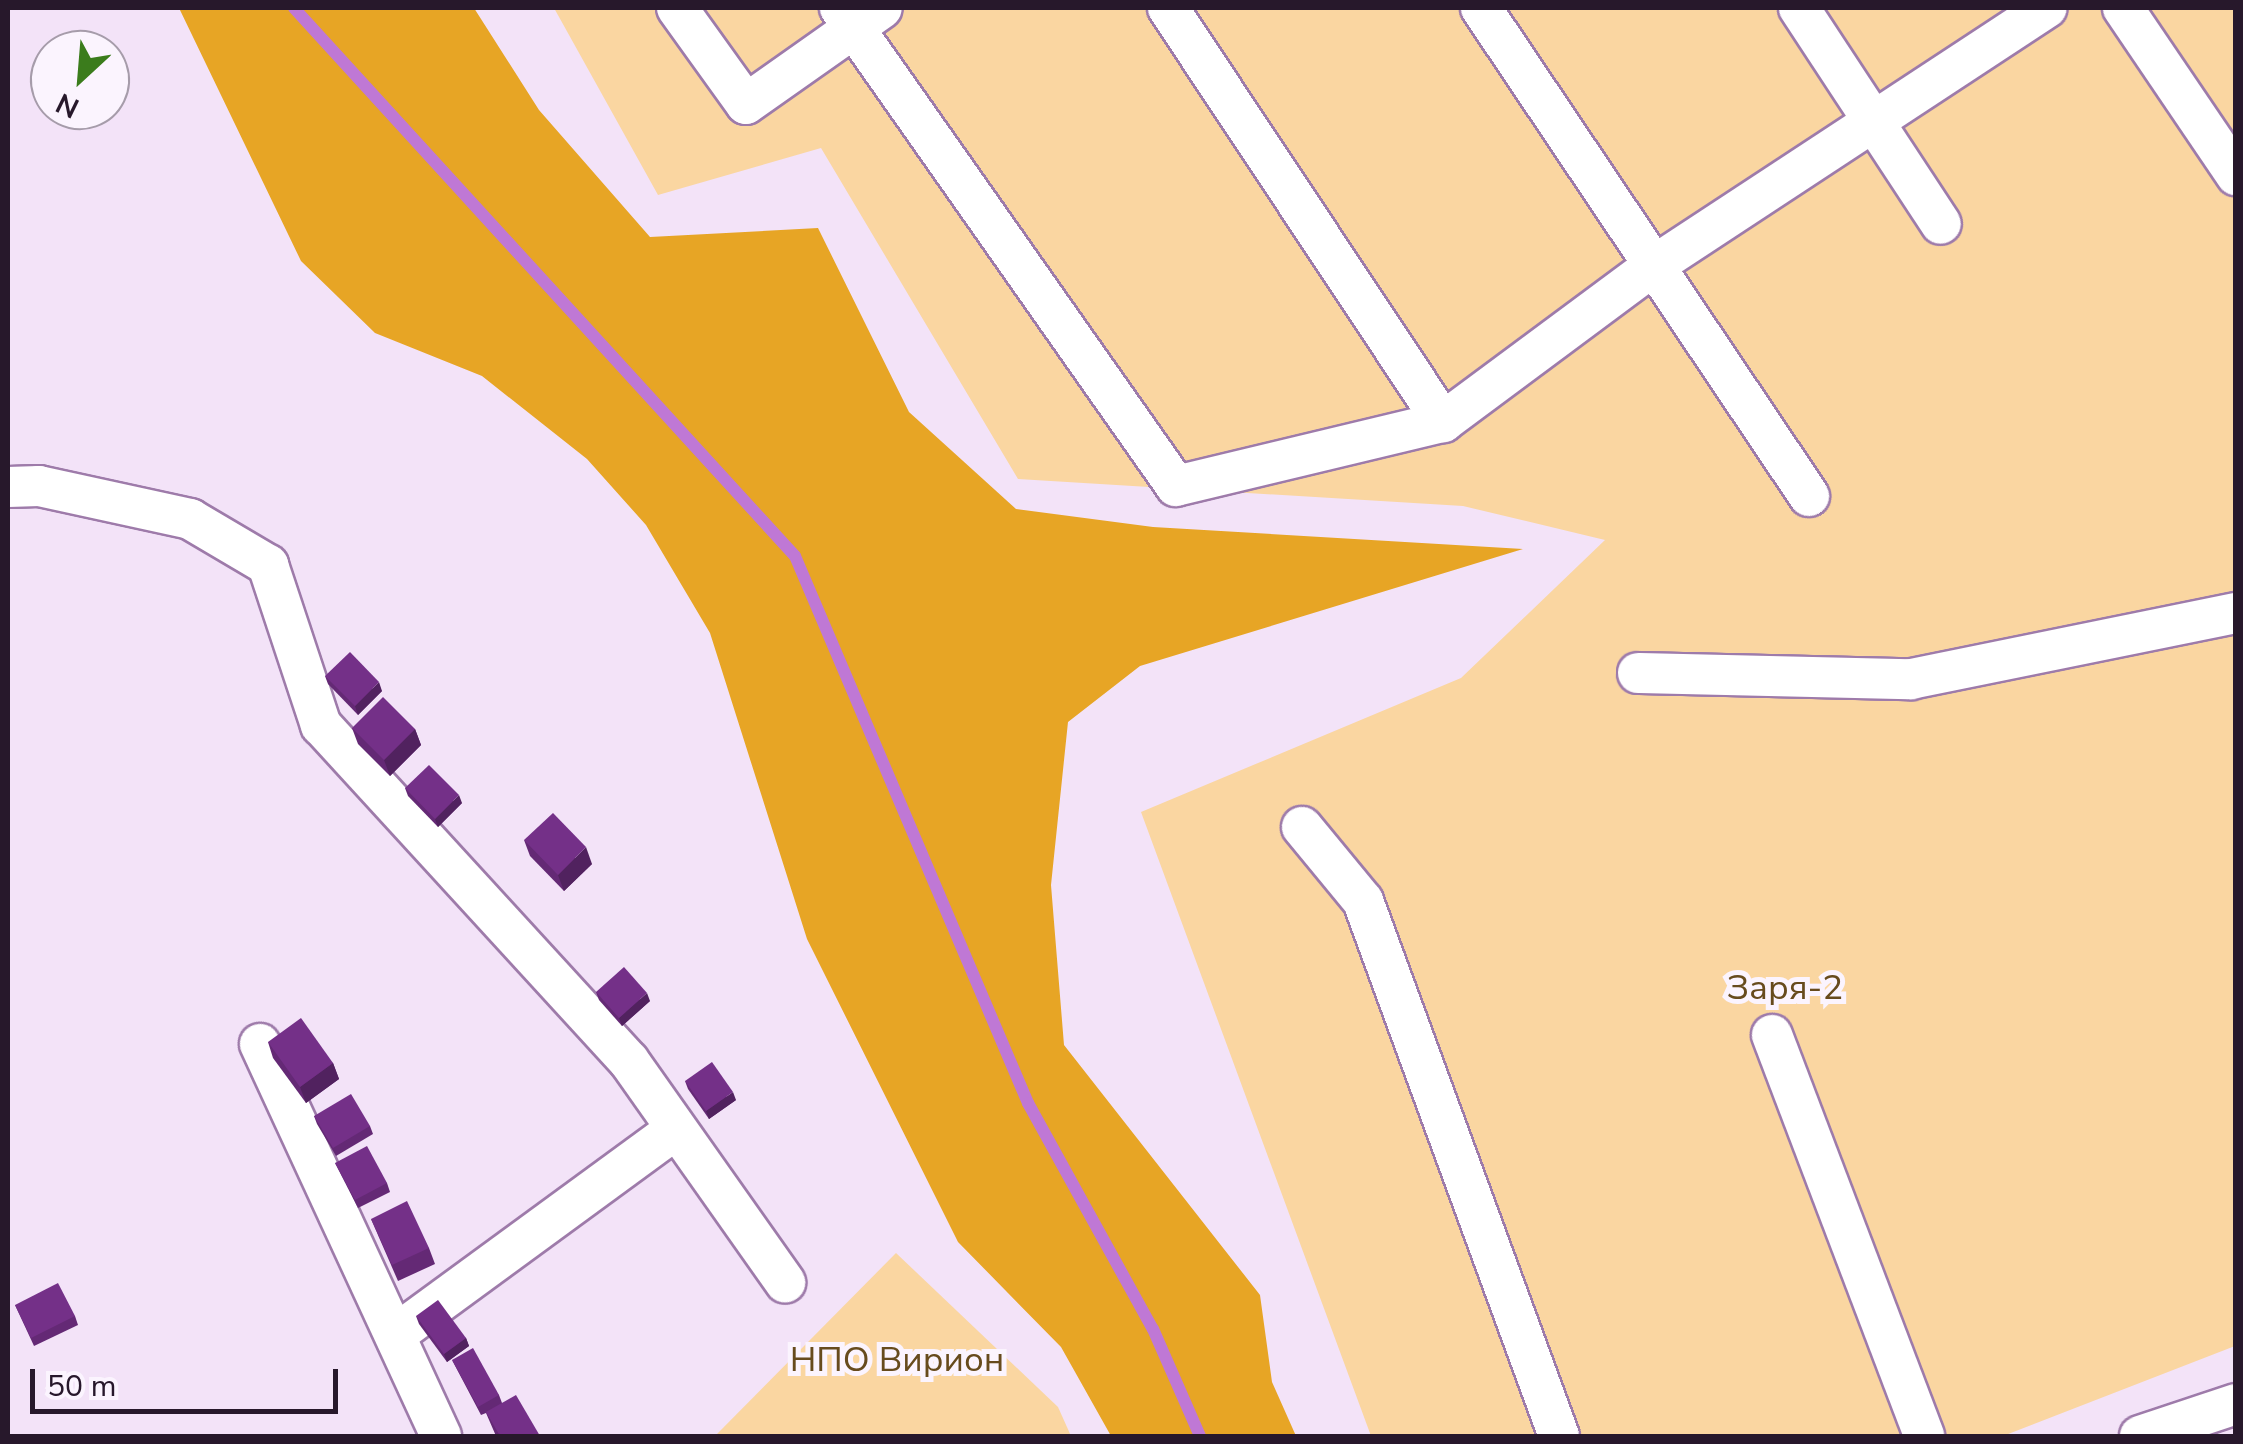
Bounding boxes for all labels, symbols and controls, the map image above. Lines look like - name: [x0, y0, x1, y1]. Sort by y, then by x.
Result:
- north arrow: [30, 30, 130, 130]
- text: N: [50, 83, 85, 127]
- park label: Заря-2: [1727, 967, 1843, 1009]
- park label: НПО Вирион: [790, 1339, 1004, 1381]
- scale bar: [35, 1349, 342, 1411]
- text: 50 m: [47, 1366, 116, 1407]

